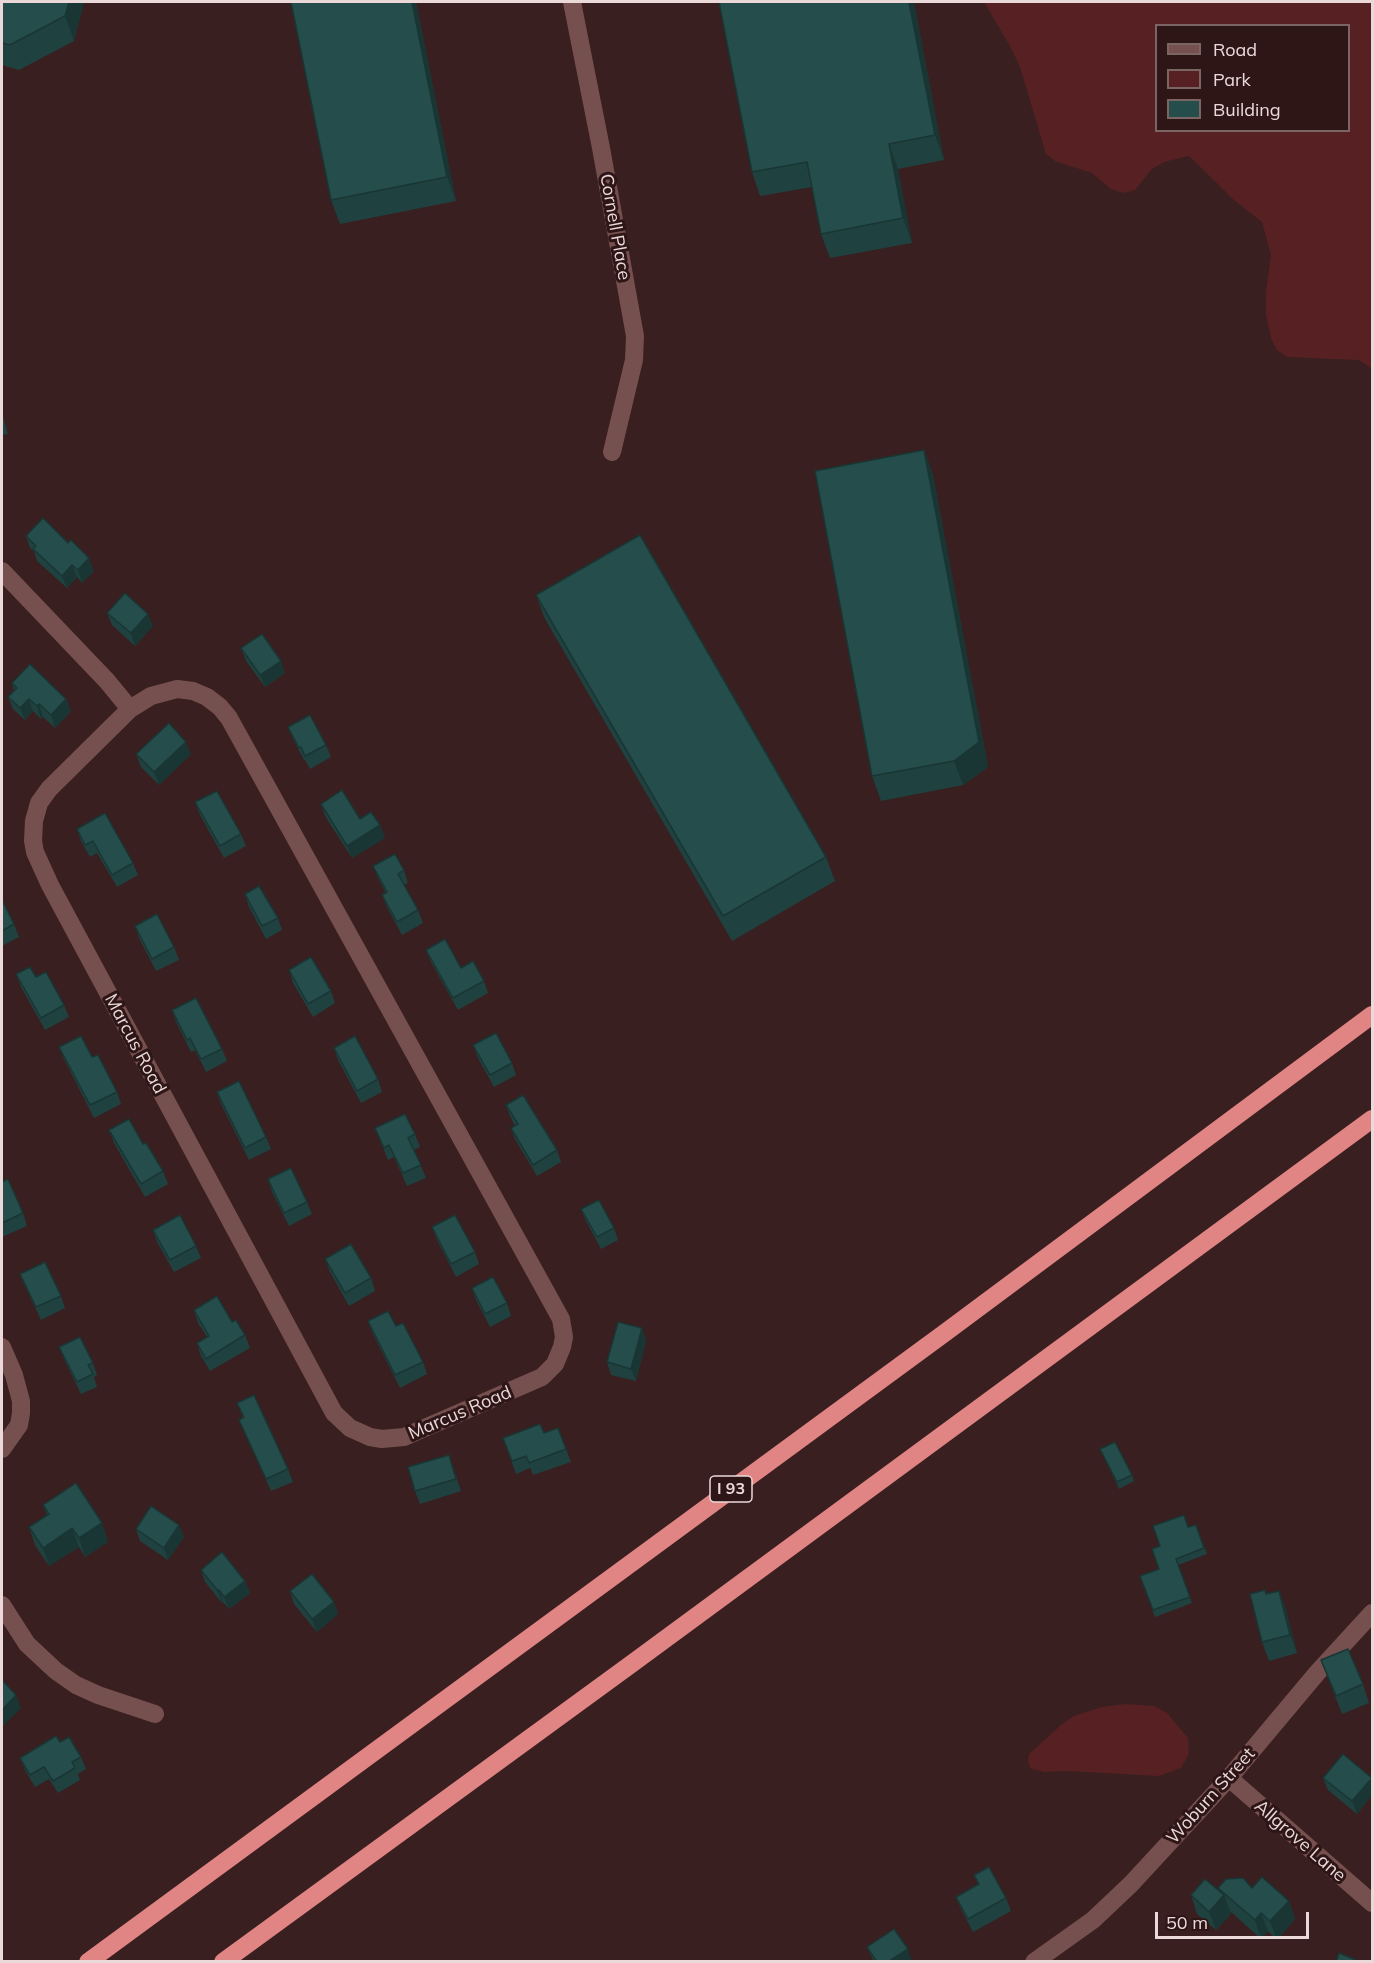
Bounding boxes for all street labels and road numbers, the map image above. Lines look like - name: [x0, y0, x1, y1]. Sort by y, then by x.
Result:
- street label: Cornell Place: [595, 172, 635, 282]
- street label: Marcus Road: [100, 990, 170, 1098]
- street label: Marcus Road: [405, 1382, 515, 1444]
- road number: I 93: [710, 1476, 752, 1502]
- street label: Woburn Street: [1162, 1743, 1260, 1849]
- street label: Allgrove Lane: [1250, 1795, 1350, 1887]

